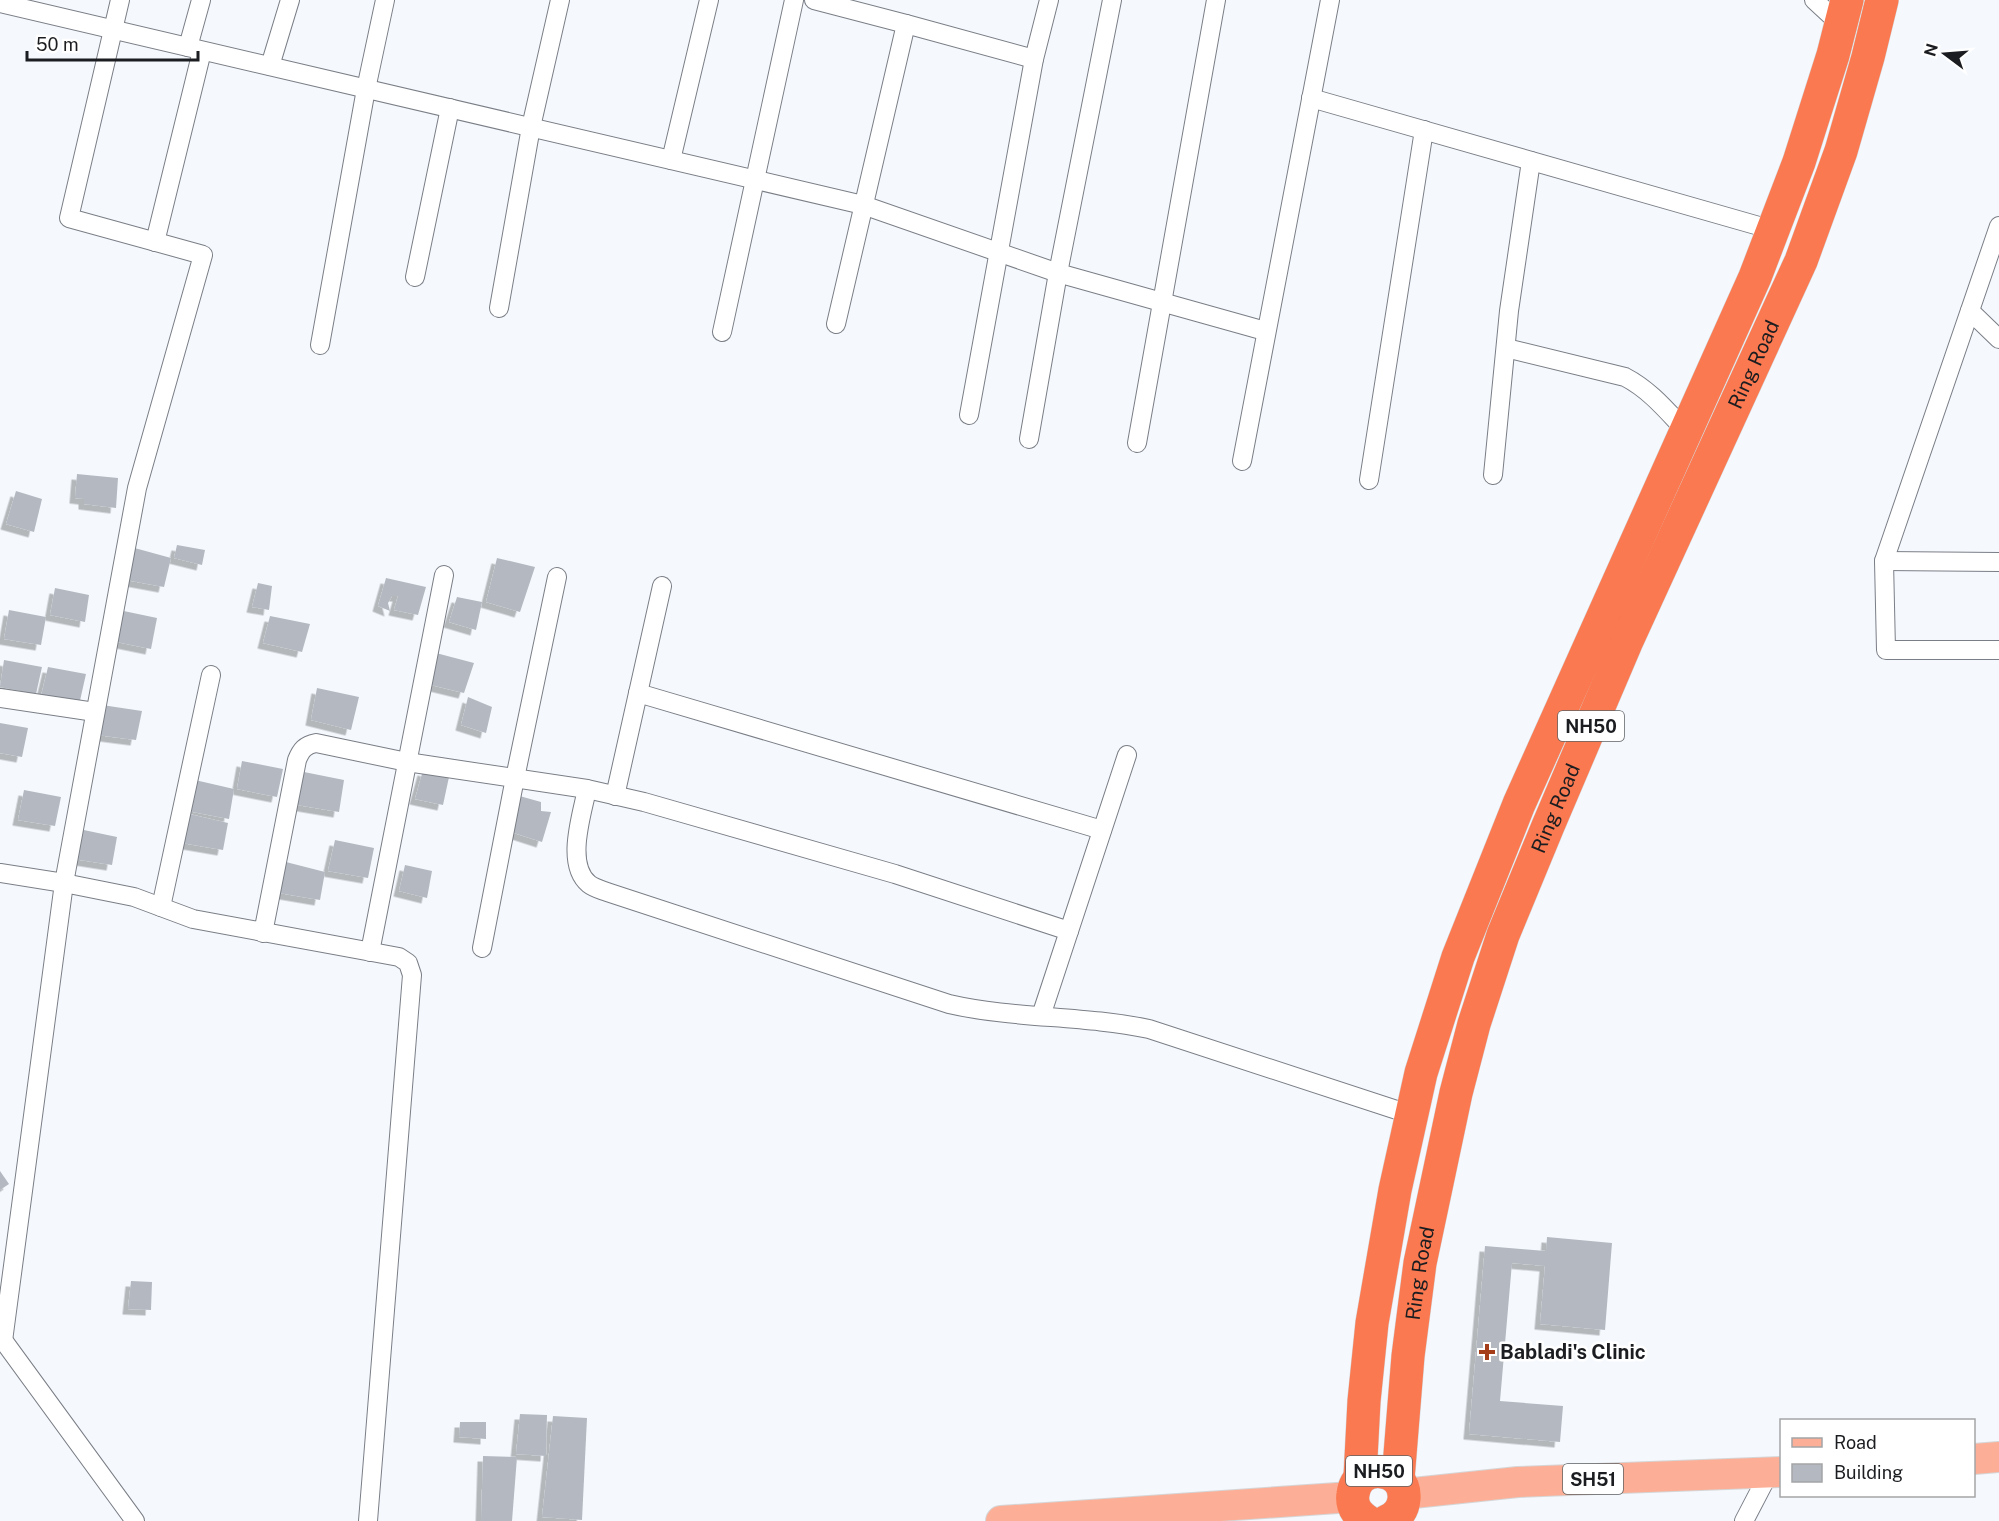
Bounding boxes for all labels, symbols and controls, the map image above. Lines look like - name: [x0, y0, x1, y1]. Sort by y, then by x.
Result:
- scale bar: [27, 24, 198, 62]
- north arrow: [1915, 24, 1975, 84]
- text: 50 m: [36, 34, 79, 55]
- text: N: [1920, 41, 1942, 59]
- street label: Ring Road: [1723, 316, 1784, 413]
- road number: NH50: [1558, 711, 1624, 741]
- street label: Ring Road: [1526, 760, 1585, 857]
- street label: Ring Road: [1401, 1224, 1439, 1322]
- place label: Babladi's Clinic: [1500, 1340, 1646, 1364]
- marker: Babladi's Clinic: [1478, 1343, 1496, 1361]
- legend: [1780, 1419, 1975, 1497]
- text: Road: [1834, 1432, 1877, 1453]
- road number: NH50: [1346, 1456, 1412, 1486]
- text: Building: [1834, 1462, 1903, 1483]
- road number: SH51: [1563, 1464, 1623, 1494]

